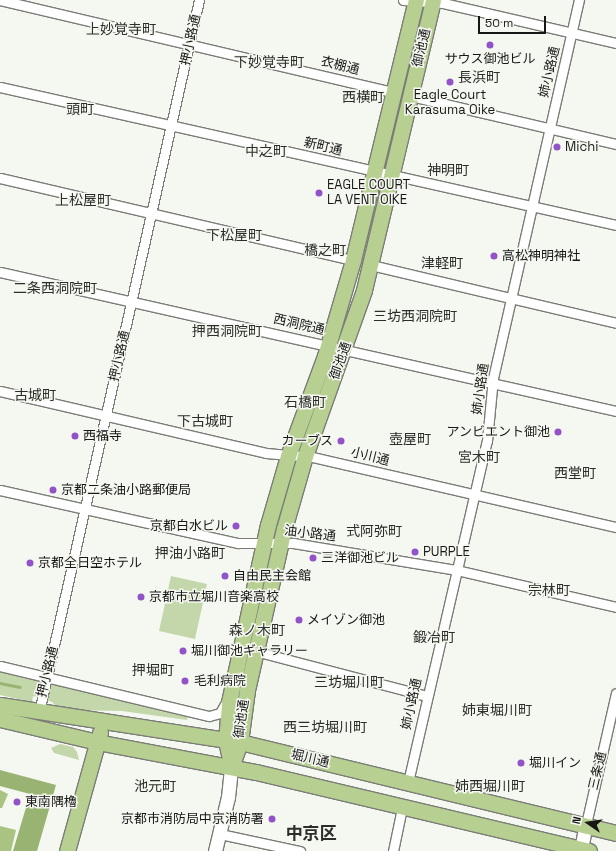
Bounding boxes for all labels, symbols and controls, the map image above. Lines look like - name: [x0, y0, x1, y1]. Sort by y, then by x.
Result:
- scale bar: [480, 8, 548, 34]
- street label: 押小路通: [178, 13, 204, 67]
- text: 50 m: [485, 15, 513, 31]
- district label: 上妙覚寺町: [86, 21, 156, 37]
- street label: 御池通: [410, 27, 434, 69]
- marker: サウス御池ビル: [485, 40, 495, 50]
- street label: 姉小路通: [537, 45, 563, 99]
- place label: サウス御池ビル: [445, 51, 535, 67]
- district label: 下妙覚寺町: [234, 54, 304, 70]
- street label: 衣棚通: [319, 54, 361, 78]
- district label: 長浜町: [458, 69, 500, 85]
- marker: Eagle Court Karasuma Oike: [445, 77, 455, 87]
- place label: Eagle Court Karasuma Oike: [405, 88, 495, 119]
- district label: 西横町: [342, 89, 384, 105]
- district label: 頭町: [66, 101, 94, 117]
- street label: 新町通: [302, 135, 344, 159]
- place label: Michi: [565, 139, 598, 155]
- marker: Michi: [552, 142, 562, 152]
- district label: 中之町: [245, 143, 287, 159]
- district label: 神明町: [427, 162, 469, 178]
- place label: EAGLE COURT LA VENT OIKE: [327, 178, 410, 209]
- marker: EAGLE COURT LA VENT OIKE: [314, 188, 324, 198]
- district label: 上松屋町: [55, 192, 111, 208]
- district label: 下松屋町: [206, 227, 262, 243]
- district label: 橋之町: [304, 242, 346, 258]
- place label: 高松神明神社: [502, 248, 580, 264]
- marker: 高松神明神社: [489, 251, 499, 261]
- district label: 津軽町: [421, 255, 463, 271]
- district label: 二条西洞院町: [13, 280, 97, 296]
- district label: 三坊西洞院町: [373, 308, 457, 324]
- street label: 西洞院通: [272, 312, 326, 338]
- district label: 押西洞院町: [192, 323, 262, 339]
- street label: 押小路通: [107, 329, 133, 383]
- street label: 御池通: [327, 340, 355, 382]
- street label: 姉小路通: [470, 362, 492, 416]
- district label: 古城町: [14, 387, 56, 403]
- district label: 石橋町: [284, 394, 326, 410]
- district label: 下古城町: [177, 413, 233, 429]
- place label: アンビエント御池: [446, 424, 550, 440]
- marker: アンビエント御池: [553, 427, 563, 437]
- place label: 西福寺: [83, 428, 122, 444]
- marker: 西福寺: [70, 431, 80, 441]
- district label: 壺屋町: [389, 431, 431, 447]
- place label: カーブス: [281, 433, 333, 449]
- marker: カーブス: [336, 436, 346, 446]
- street label: 小川通: [349, 445, 391, 469]
- district label: 宮木町: [458, 449, 500, 465]
- district label: 西堂町: [554, 465, 596, 481]
- place label: 京都二条油小路郵便局: [61, 482, 191, 498]
- marker: 京都二条油小路郵便局: [48, 485, 58, 495]
- place label: 京都白水ビル: [150, 518, 228, 534]
- marker: 京都白水ビル: [231, 521, 241, 531]
- street label: 油小路通: [283, 523, 337, 545]
- district label: 式阿弥町: [346, 523, 402, 539]
- place label: PURPLE: [423, 544, 470, 560]
- district label: 押油小路町: [155, 545, 225, 561]
- marker: PURPLE: [410, 547, 420, 557]
- place label: 三洋御池ビル: [321, 550, 399, 566]
- marker: 三洋御池ビル: [308, 553, 318, 563]
- place label: 京都全日空ホテル: [38, 555, 142, 571]
- marker: 京都全日空ホテル: [25, 558, 35, 568]
- place label: 自由民主会館: [233, 568, 311, 584]
- marker: 自由民主会館: [220, 571, 230, 581]
- district label: 宗林町: [528, 582, 570, 598]
- place label: 京都市立堀川音楽高校: [149, 589, 279, 605]
- marker: 京都市立堀川音楽高校: [136, 592, 146, 602]
- place label: メイゾン御池: [307, 612, 385, 628]
- marker: メイゾン御池: [294, 615, 304, 625]
- district label: 森ノ木町: [229, 622, 285, 638]
- district label: 鍛冶町: [413, 629, 455, 645]
- place label: 堀川御池ギャラリー: [191, 643, 308, 659]
- street label: 押小路通: [34, 645, 62, 699]
- marker: 堀川御池ギャラリー: [178, 646, 188, 656]
- district label: 押堀町: [132, 662, 174, 678]
- place label: 毛利病院: [194, 673, 246, 689]
- district label: 三坊堀川町: [314, 674, 384, 690]
- marker: 毛利病院: [179, 675, 191, 687]
- street label: 姉小路通: [399, 677, 425, 731]
- street label: 御池通: [232, 699, 252, 739]
- district label: 姉東堀川町: [462, 702, 532, 718]
- district label: 西三坊堀川町: [283, 719, 367, 735]
- street label: 堀川通: [289, 747, 331, 771]
- street label: 三条通: [586, 750, 610, 792]
- place label: 堀川イン: [529, 755, 581, 771]
- marker: 堀川イン: [516, 758, 526, 768]
- district label: 池元町: [134, 778, 176, 794]
- district label: 姉西堀川町: [455, 778, 525, 794]
- place label: 東南隅櫓: [25, 794, 77, 810]
- marker: 東南隅櫓: [12, 797, 22, 807]
- north arrow: [568, 803, 608, 843]
- place label: 京都市消防局中京消防署: [121, 811, 264, 827]
- marker: 京都市消防局中京消防署: [267, 814, 277, 824]
- text: N: [569, 815, 584, 825]
- district label: 中京区: [286, 824, 336, 844]

